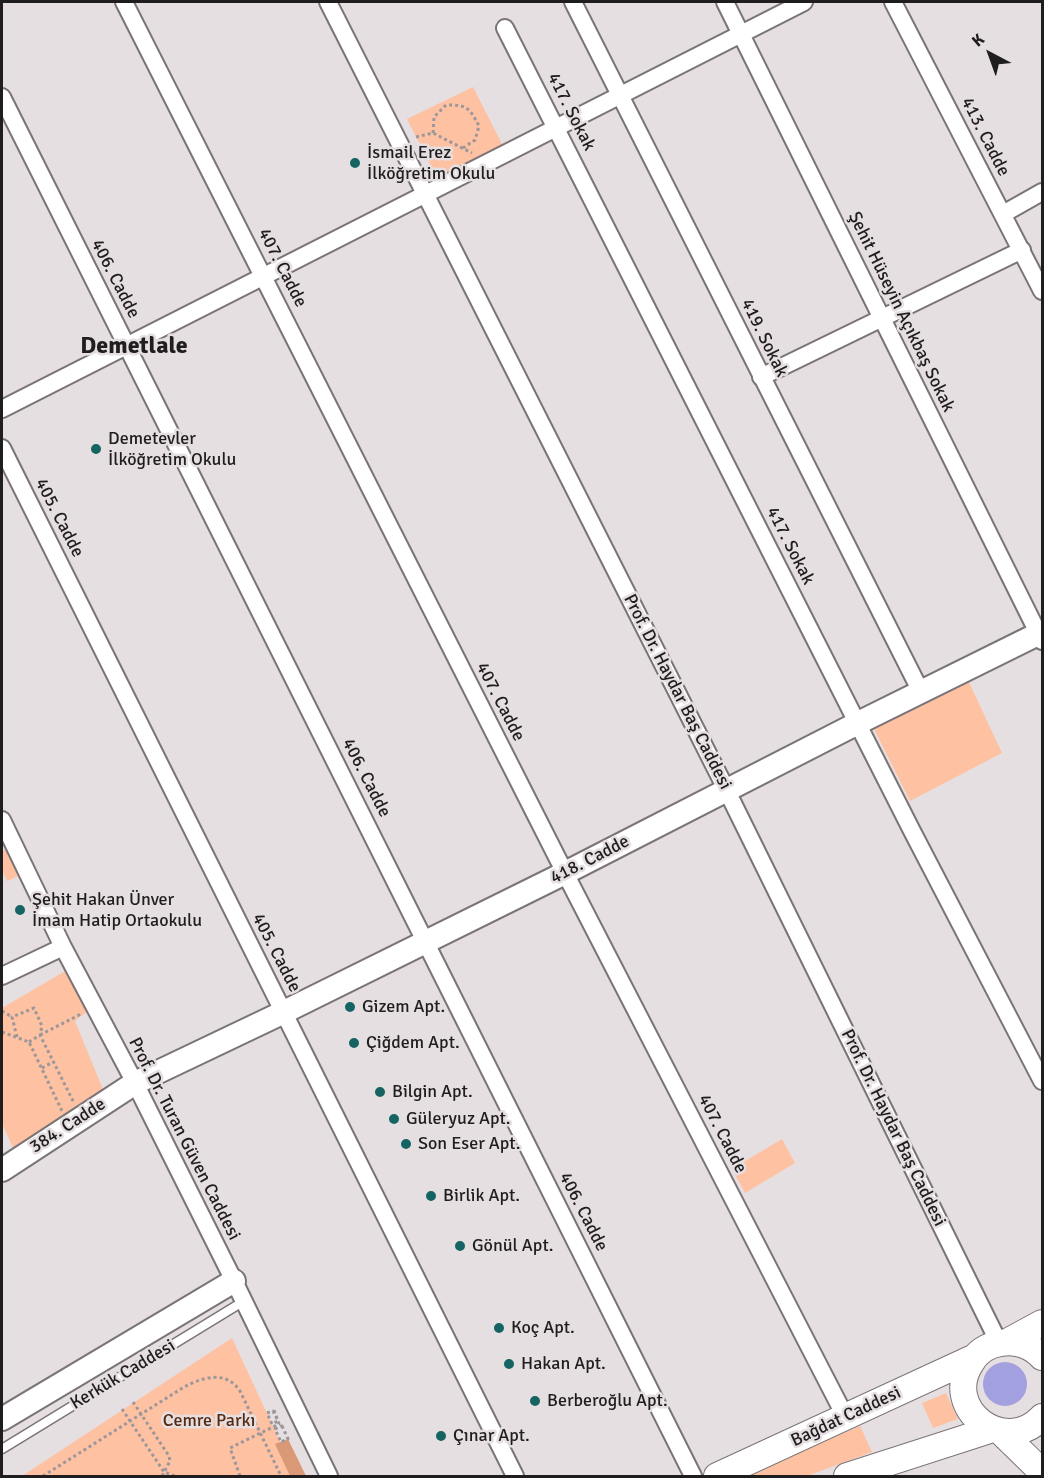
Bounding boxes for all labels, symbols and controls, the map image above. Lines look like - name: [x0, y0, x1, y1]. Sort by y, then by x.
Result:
- north arrow: [960, 24, 1020, 84]
- text: K: [968, 30, 989, 51]
- street label: 417. Sokak: [542, 69, 600, 155]
- street label: 413. Cadde: [956, 94, 1014, 180]
- place label: İsmail Erez İlköğretim Okulu: [367, 142, 495, 184]
- marker: İsmail Erez İlköğretim Okulu: [348, 156, 362, 170]
- street label: Şehit Hüseyin Açıkbaş Sokak: [843, 208, 959, 416]
- street label: 407. Cadde: [253, 225, 311, 311]
- street label: 406. Cadde: [86, 236, 144, 322]
- street label: 419. Sokak: [736, 295, 792, 381]
- district label: Demetlale: [80, 333, 188, 361]
- place label: Demetevler İlköğretim Okulu: [108, 428, 236, 470]
- marker: Demetevler İlköğretim Okulu: [89, 442, 103, 456]
- street label: 405. Cadde: [30, 475, 88, 561]
- street label: 417. Sokak: [761, 503, 819, 589]
- street label: Prof. Dr. Haydar Baş Caddesi: [618, 591, 736, 793]
- street label: 407. Cadde: [471, 659, 529, 745]
- street label: 406. Cadde: [337, 735, 395, 821]
- street label: 418. Cadde: [547, 831, 633, 889]
- place label: Şehit Hakan Ünver İmam Hatip Ortaokulu: [32, 889, 202, 932]
- marker: Şehit Hakan Ünver İmam Hatip Ortaokulu: [13, 903, 27, 917]
- street label: 405. Cadde: [247, 910, 305, 996]
- place label: Gizem Apt.: [362, 996, 445, 1018]
- marker: Gizem Apt.: [343, 1000, 357, 1014]
- street label: Prof. Dr. Haydar Baş Caddesi: [836, 1026, 950, 1230]
- place label: Çiğdem Apt.: [366, 1032, 460, 1054]
- street label: Prof. Dr. Turan Güven Caddesi: [123, 1034, 245, 1244]
- marker: Çiğdem Apt.: [347, 1036, 361, 1050]
- place label: Bilgin Apt.: [392, 1081, 473, 1103]
- marker: Bilgin Apt.: [373, 1085, 387, 1099]
- street label: 407. Cadde: [693, 1091, 751, 1177]
- street label: 384. Cadde: [26, 1094, 110, 1158]
- place label: Güleryuz Apt.: [406, 1108, 510, 1130]
- marker: Güleryuz Apt.: [387, 1112, 401, 1126]
- place label: Son Eser Apt.: [418, 1133, 520, 1155]
- marker: Son Eser Apt.: [399, 1137, 413, 1151]
- street label: 406. Cadde: [554, 1169, 612, 1255]
- place label: Birlik Apt.: [443, 1185, 520, 1207]
- marker: Birlik Apt.: [424, 1189, 438, 1203]
- place label: Gönül Apt.: [472, 1235, 553, 1257]
- marker: Gönül Apt.: [453, 1239, 467, 1253]
- place label: Koç Apt.: [511, 1317, 575, 1339]
- marker: Koç Apt.: [492, 1321, 506, 1335]
- street label: Kerkük Caddesi: [67, 1335, 179, 1415]
- place label: Hakan Apt.: [521, 1353, 606, 1375]
- marker: Hakan Apt.: [502, 1357, 516, 1371]
- street label: Bağdat Caddesi: [788, 1382, 904, 1452]
- place label: Berberoğlu Apt.: [547, 1390, 668, 1412]
- marker: Berberoğlu Apt.: [528, 1394, 542, 1408]
- park label: Cemre Parkı: [163, 1410, 255, 1432]
- place label: Çınar Apt.: [453, 1425, 530, 1447]
- marker: Çınar Apt.: [434, 1429, 448, 1443]

